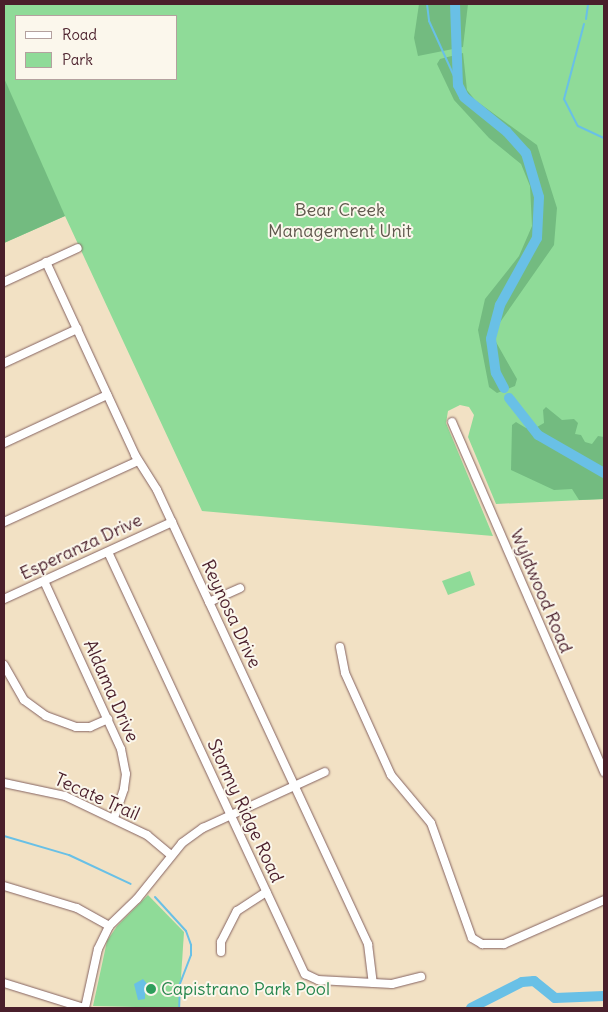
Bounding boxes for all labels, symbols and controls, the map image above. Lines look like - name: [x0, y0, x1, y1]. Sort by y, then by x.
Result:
- legend: [15, 15, 178, 80]
- text: Road: [62, 25, 97, 44]
- text: Park: [62, 50, 93, 69]
- park label: Bear Creek Management Unit: [268, 200, 412, 242]
- street label: Esperanza Drive: [17, 509, 145, 585]
- street label: Wyldwood Road: [505, 526, 577, 656]
- street label: Reynosa Drive: [197, 556, 265, 672]
- street label: Aldama Drive: [79, 637, 143, 745]
- street label: Stormy Ridge Road: [202, 736, 288, 886]
- street label: Tecate Trail: [51, 769, 143, 825]
- place label: Capistrano Park Pool: [161, 978, 330, 1000]
- marker: Capistrano Park Pool: [145, 983, 157, 995]

